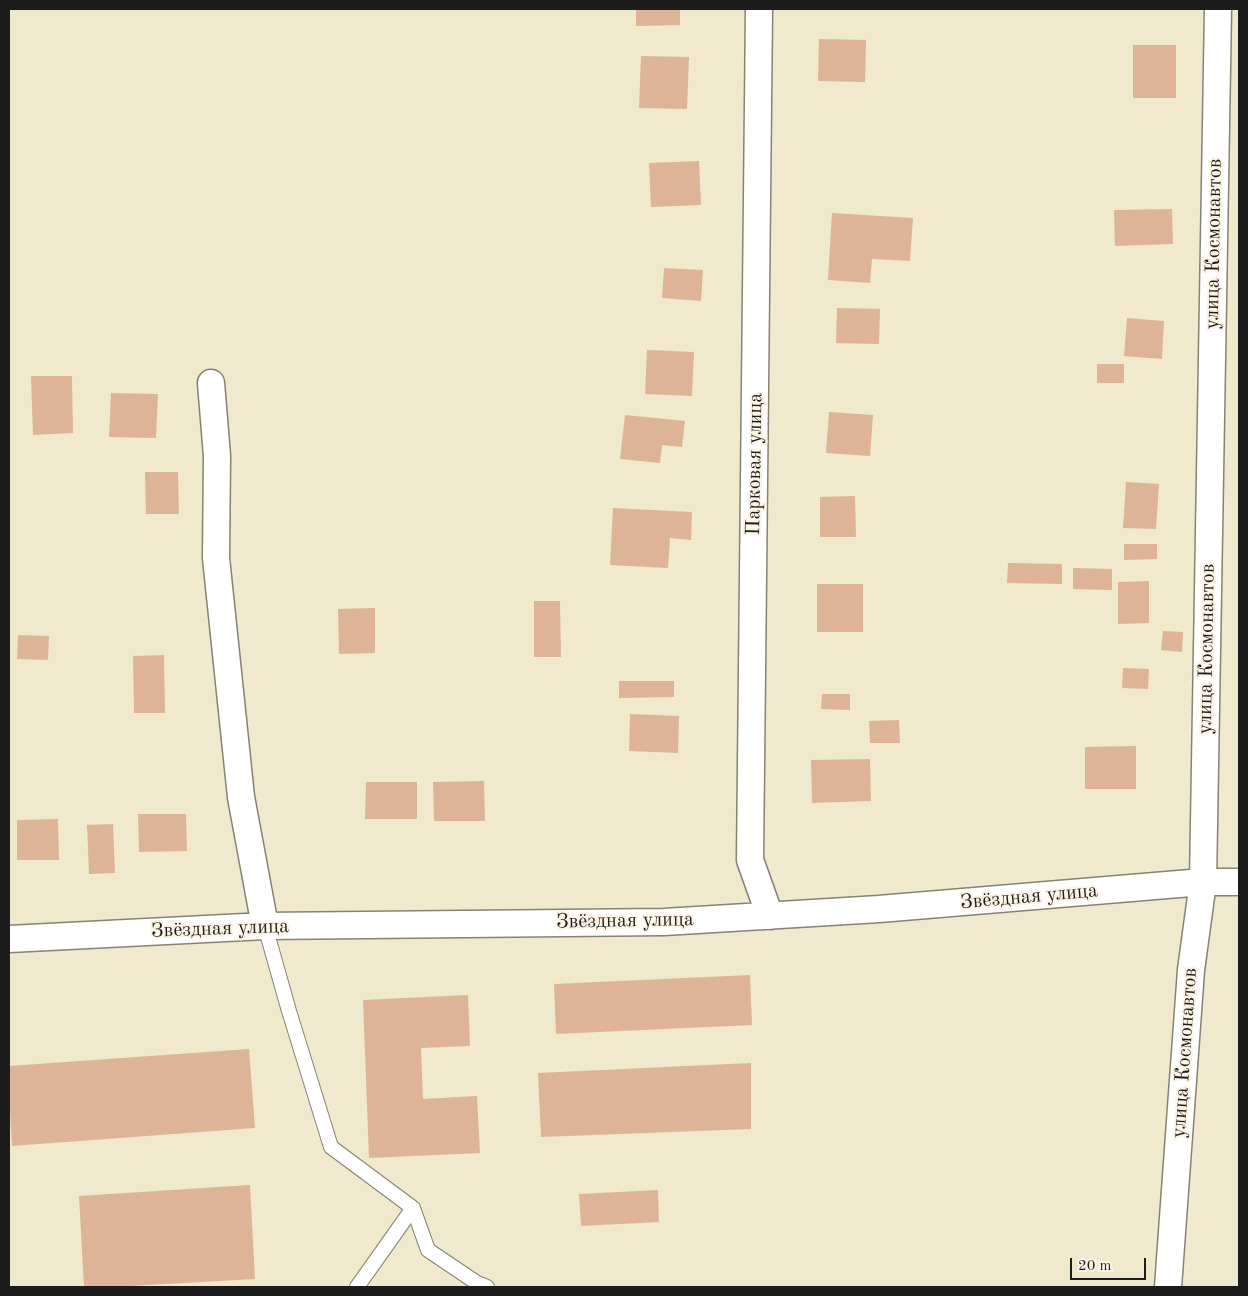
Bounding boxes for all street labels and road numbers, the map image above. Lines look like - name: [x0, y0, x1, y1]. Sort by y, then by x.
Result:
- street label: улица Космонавтов: [1201, 158, 1227, 330]
- street label: Парковая улица: [742, 393, 768, 535]
- street label: улица Космонавтов: [1194, 563, 1220, 735]
- street label: Звёздная улица: [959, 879, 1099, 915]
- street label: Звёздная улица: [556, 908, 694, 934]
- street label: Звёздная улица: [151, 915, 289, 943]
- street label: улица Космонавтов: [1167, 967, 1203, 1139]

